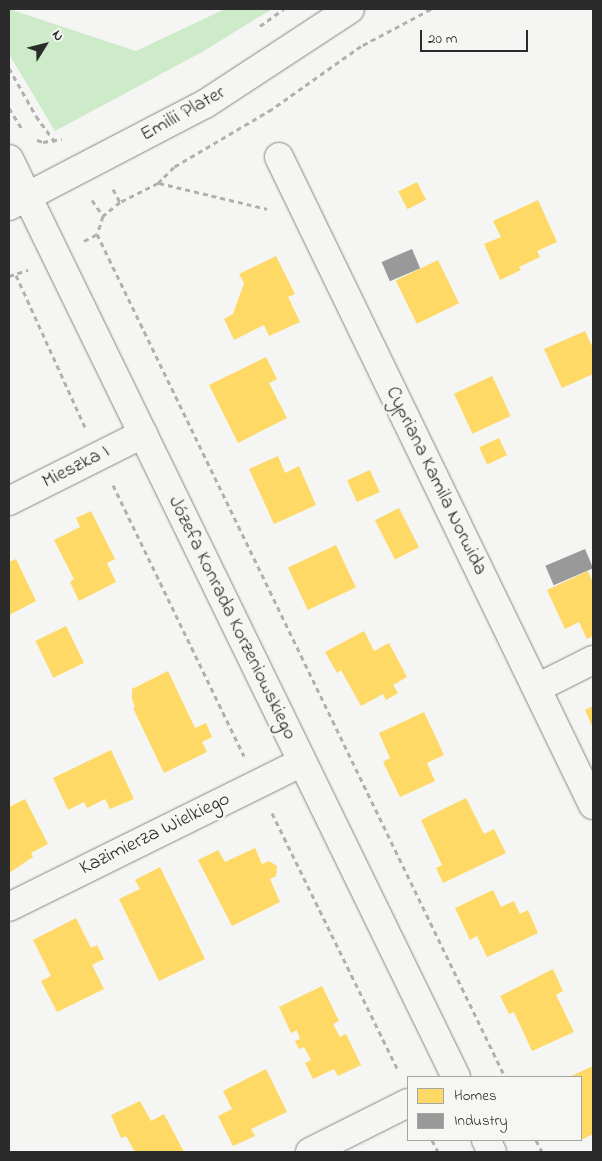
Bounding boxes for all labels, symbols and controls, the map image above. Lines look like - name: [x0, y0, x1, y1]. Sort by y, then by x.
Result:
- north arrow: [20, 20, 70, 70]
- scale bar: [422, 20, 530, 52]
- text: N: [46, 26, 69, 46]
- text: 20 m: [428, 28, 457, 50]
- street label: Emilii Plater: [136, 81, 230, 147]
- street label: Cypriana Kamila Norwida: [380, 383, 492, 579]
- street label: Mieszka I: [38, 440, 114, 494]
- street label: Józefa Konrada Korzeniowskiego: [162, 492, 302, 744]
- street label: Kazimierza Wielkiego: [76, 787, 234, 881]
- legend: [407, 1076, 582, 1141]
- text: Homes: [454, 1085, 497, 1107]
- text: Industry: [454, 1110, 508, 1132]

